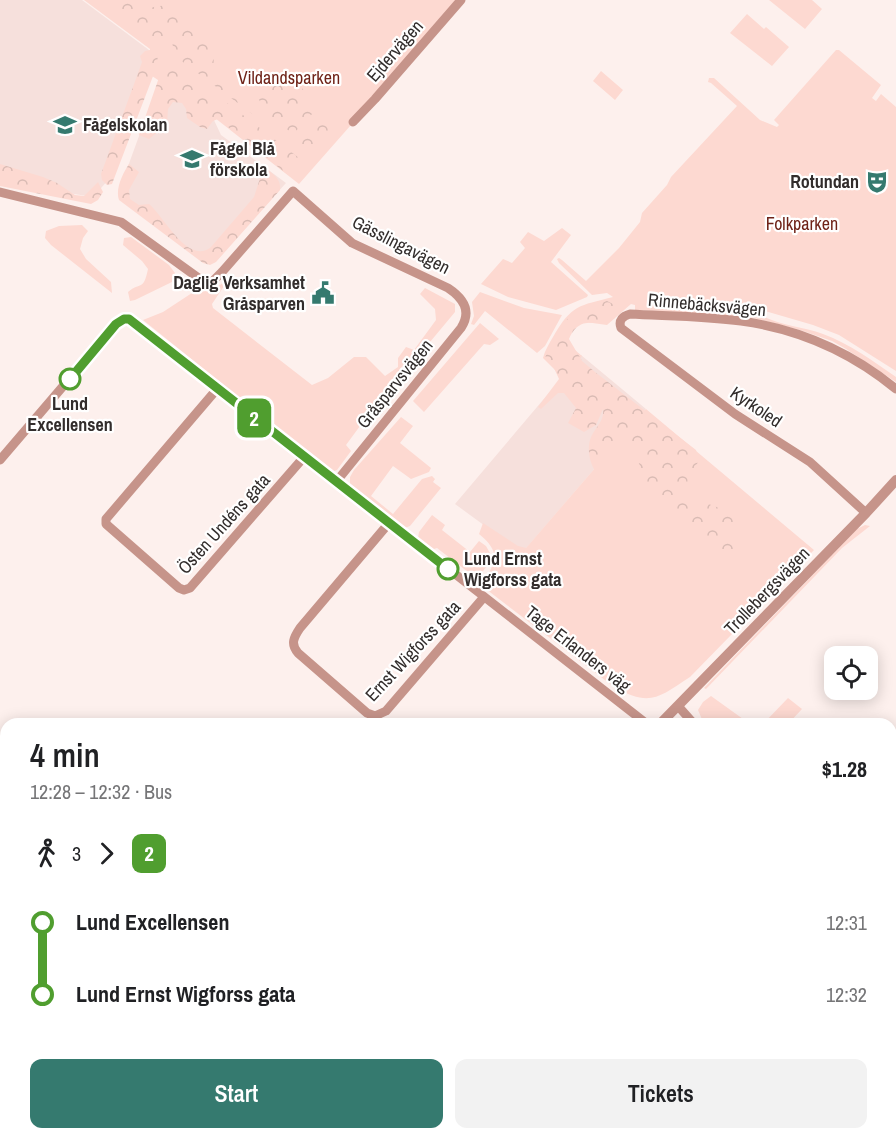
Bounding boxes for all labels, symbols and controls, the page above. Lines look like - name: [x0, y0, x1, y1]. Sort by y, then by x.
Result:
- street label: Ejdervägen: [361, 14, 429, 87]
- park label: Vildandsparken: [238, 65, 340, 90]
- school or university icon: Fågelskolan: [52, 112, 78, 138]
- place label: Fågelskolan: [83, 112, 168, 137]
- place label: Fågel Blå förskola: [210, 136, 276, 182]
- school or university icon: Fågel Blå förskola: [179, 146, 205, 172]
- place label: Rotundan: [790, 169, 859, 194]
- theatre icon: Rotundan: [864, 169, 890, 195]
- street label: Gässlingavägen: [348, 209, 454, 280]
- park label: Folkparken: [766, 211, 838, 236]
- place label: Daglig Verksamhet Gråsparven: [173, 270, 305, 316]
- public building icon: Daglig Verksamhet Gråsparven: [310, 280, 336, 306]
- street label: Rinnebäcksvägen: [647, 287, 767, 322]
- street label: Gråsparvsvägen: [351, 334, 438, 434]
- marker: Lund Excellensen: [59, 368, 81, 390]
- street label: Kyrkoled: [725, 380, 787, 433]
- place label: Lund Excellensen: [27, 391, 113, 437]
- line badge: 2: [234, 398, 274, 438]
- text: 2: [249, 404, 259, 433]
- street label: Östen Undéns gata: [172, 468, 275, 579]
- street label: Trollebergsvägen: [718, 541, 815, 640]
- place label: Lund Ernst Wigforss gata: [464, 546, 562, 592]
- marker: Lund Ernst Wigforss gata: [437, 558, 459, 580]
- street label: Ernst Wigforss gata: [359, 595, 466, 707]
- street label: Tage Erlanders väg: [520, 600, 637, 698]
- map controls: [824, 646, 878, 700]
- button: locate: [824, 646, 878, 700]
- text: 4 min: [30, 733, 100, 777]
- text: $1.28: [822, 754, 867, 784]
- text: 12:28 – 12:32 · Bus: [30, 778, 172, 805]
- icon: walk: [30, 837, 63, 870]
- icon: forward: [90, 837, 123, 870]
- text: 2: [144, 839, 154, 868]
- text: 3: [72, 840, 81, 867]
- text: Lund Excellensen: [76, 907, 229, 937]
- text: 12:31: [826, 909, 867, 936]
- text: Lund Ernst Wigforss gata: [76, 979, 295, 1009]
- text: 12:32: [826, 981, 867, 1008]
- button: Start: [30, 1059, 443, 1128]
- button: Tickets: [455, 1059, 867, 1128]

